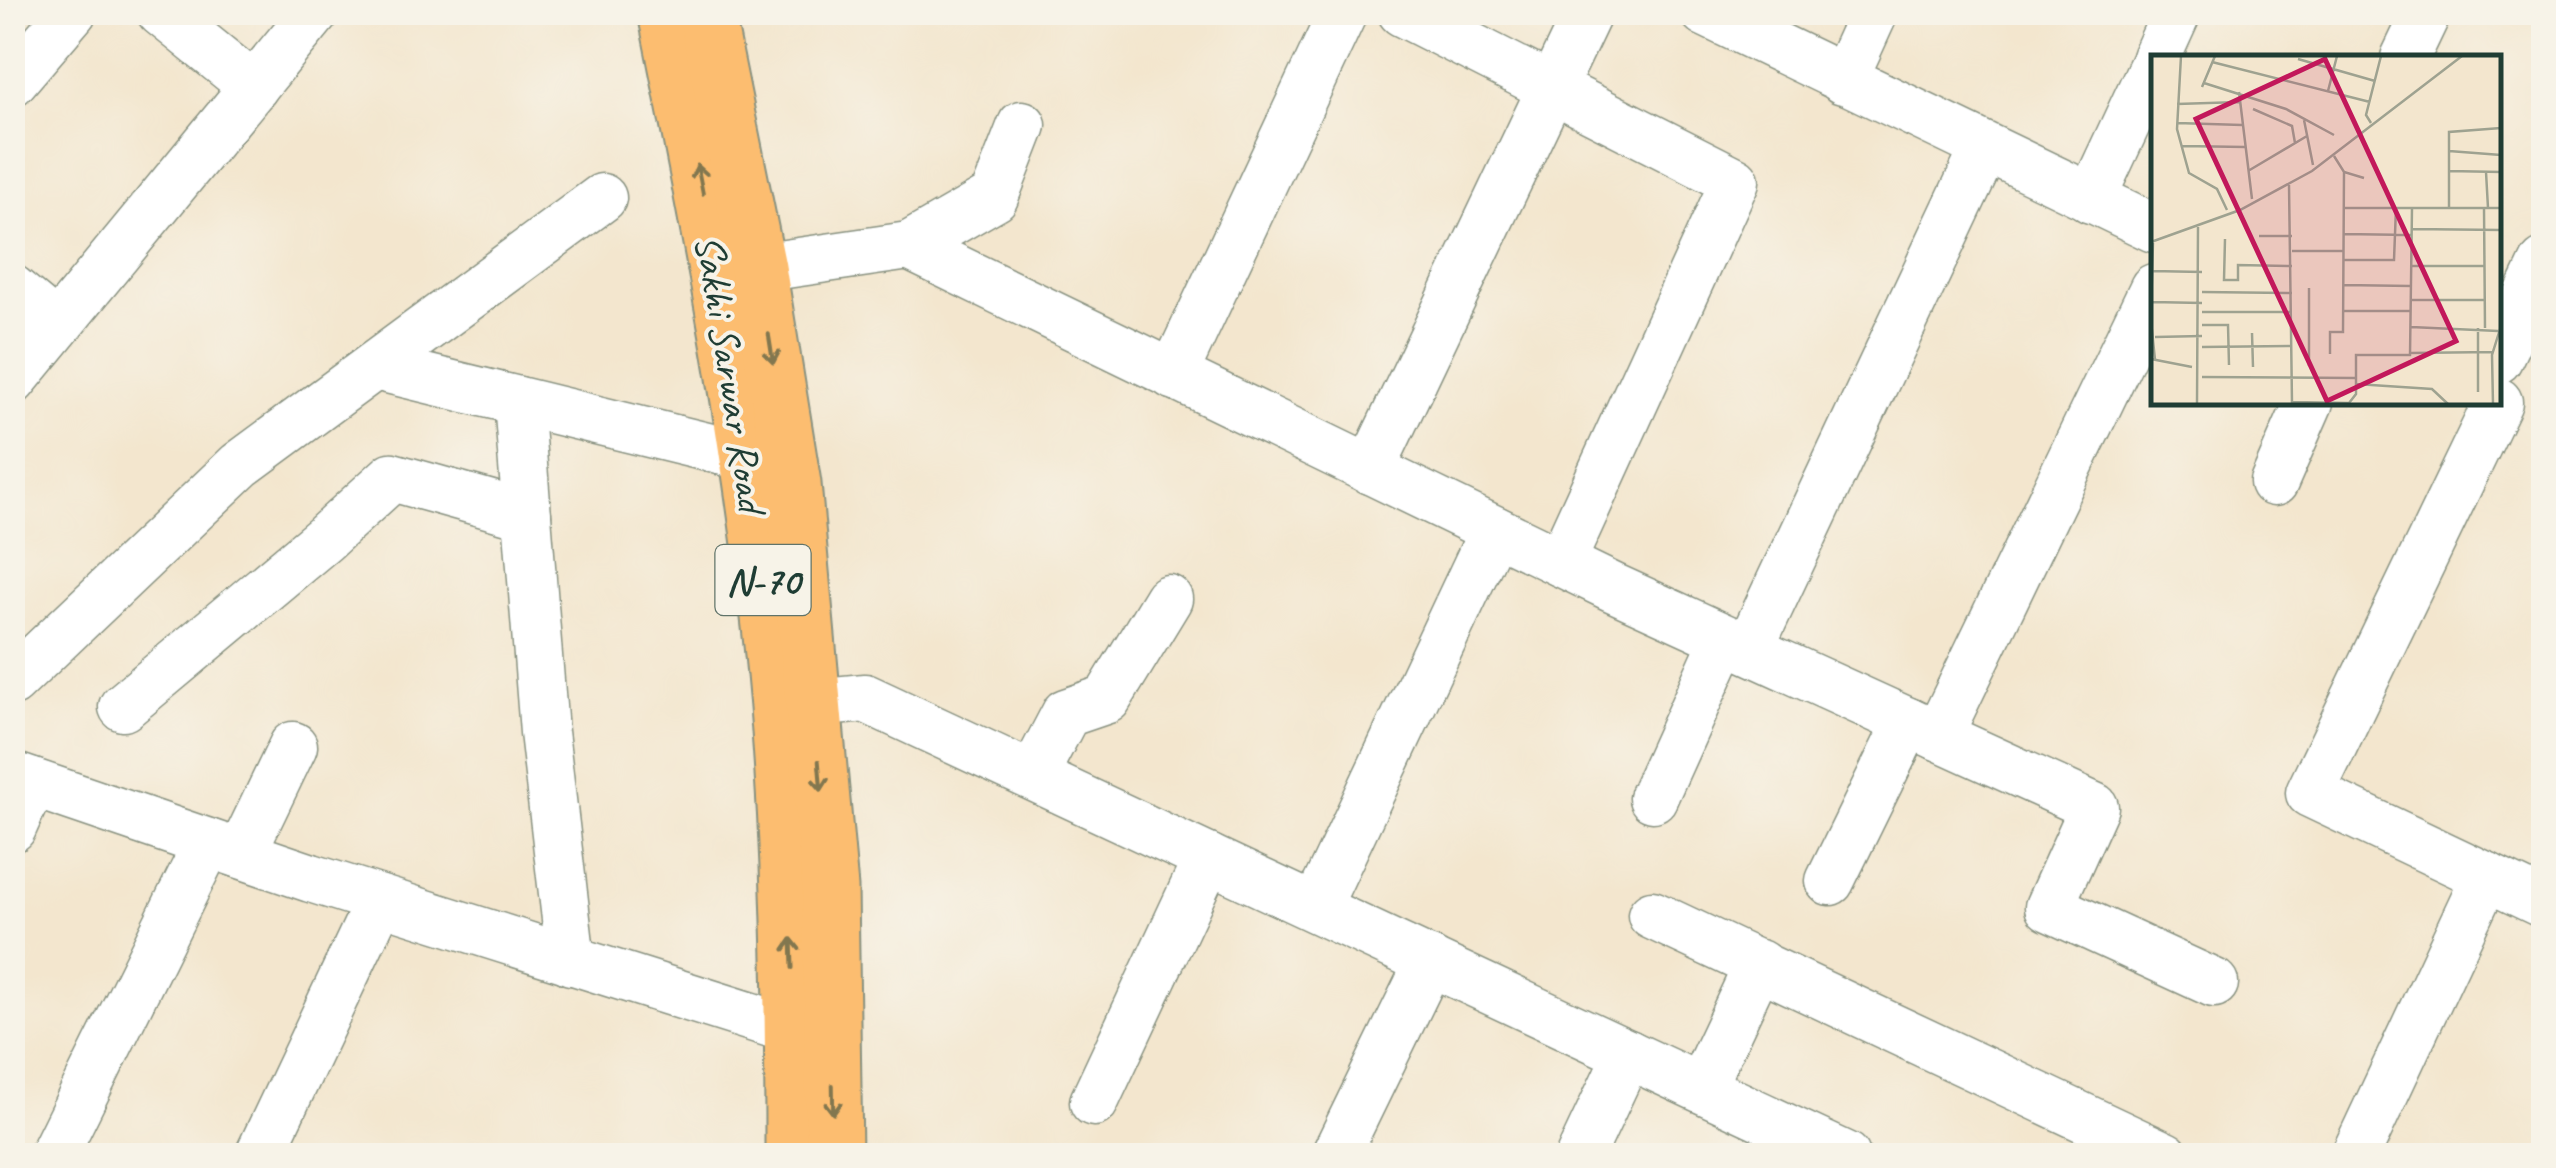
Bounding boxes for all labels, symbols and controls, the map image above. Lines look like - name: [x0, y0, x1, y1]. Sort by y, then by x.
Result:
- inset map: [2151, 55, 2501, 405]
- one-way arrow: [689, 164, 708, 196]
- street label: Sakhi Sarwar Road: [682, 231, 779, 521]
- one-way arrow: [763, 332, 781, 364]
- road number: N-70: [716, 545, 810, 615]
- one-way arrow: [811, 759, 830, 791]
- one-way arrow: [782, 938, 801, 970]
- one-way arrow: [824, 1084, 842, 1116]

